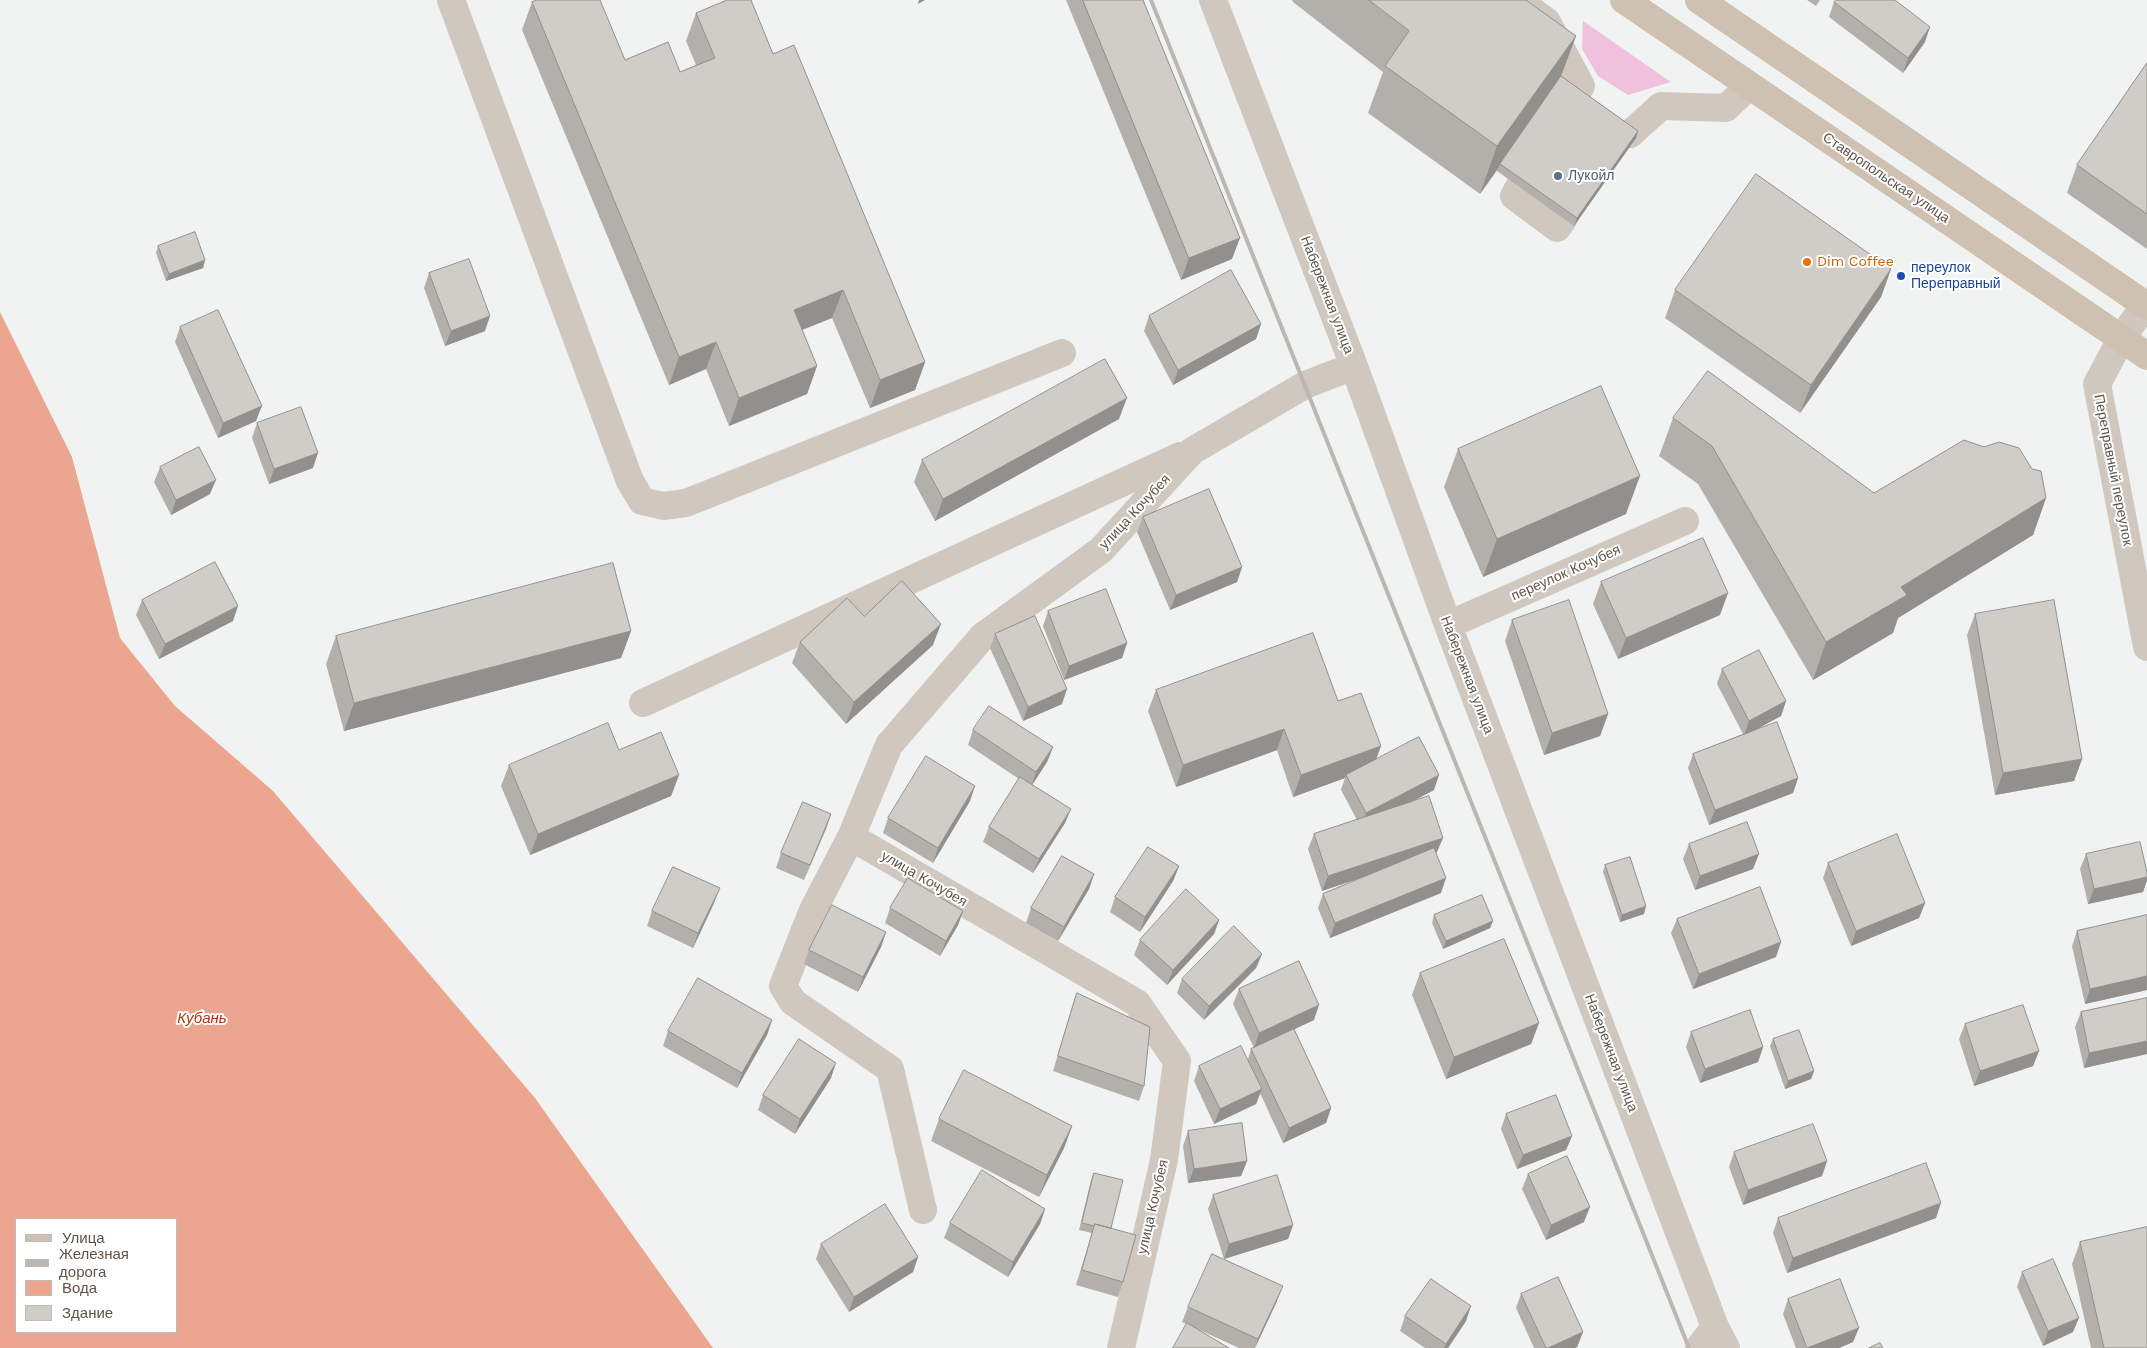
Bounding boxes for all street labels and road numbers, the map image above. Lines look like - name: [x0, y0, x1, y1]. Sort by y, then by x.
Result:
- street label: Ставропольская улица: [1819, 129, 1953, 227]
- street label: Набережная улица: [1297, 234, 1357, 356]
- street label: Переправный переулок: [2090, 393, 2136, 547]
- street label: улица Кочубея: [1096, 471, 1174, 553]
- street label: переулок Кочубея: [1509, 541, 1623, 605]
- street label: Набережная улица: [1437, 614, 1497, 736]
- street label: улица Кочубея: [878, 848, 970, 910]
- street label: Набережная улица: [1581, 992, 1641, 1114]
- street label: улица Кочубея: [1134, 1158, 1172, 1256]

